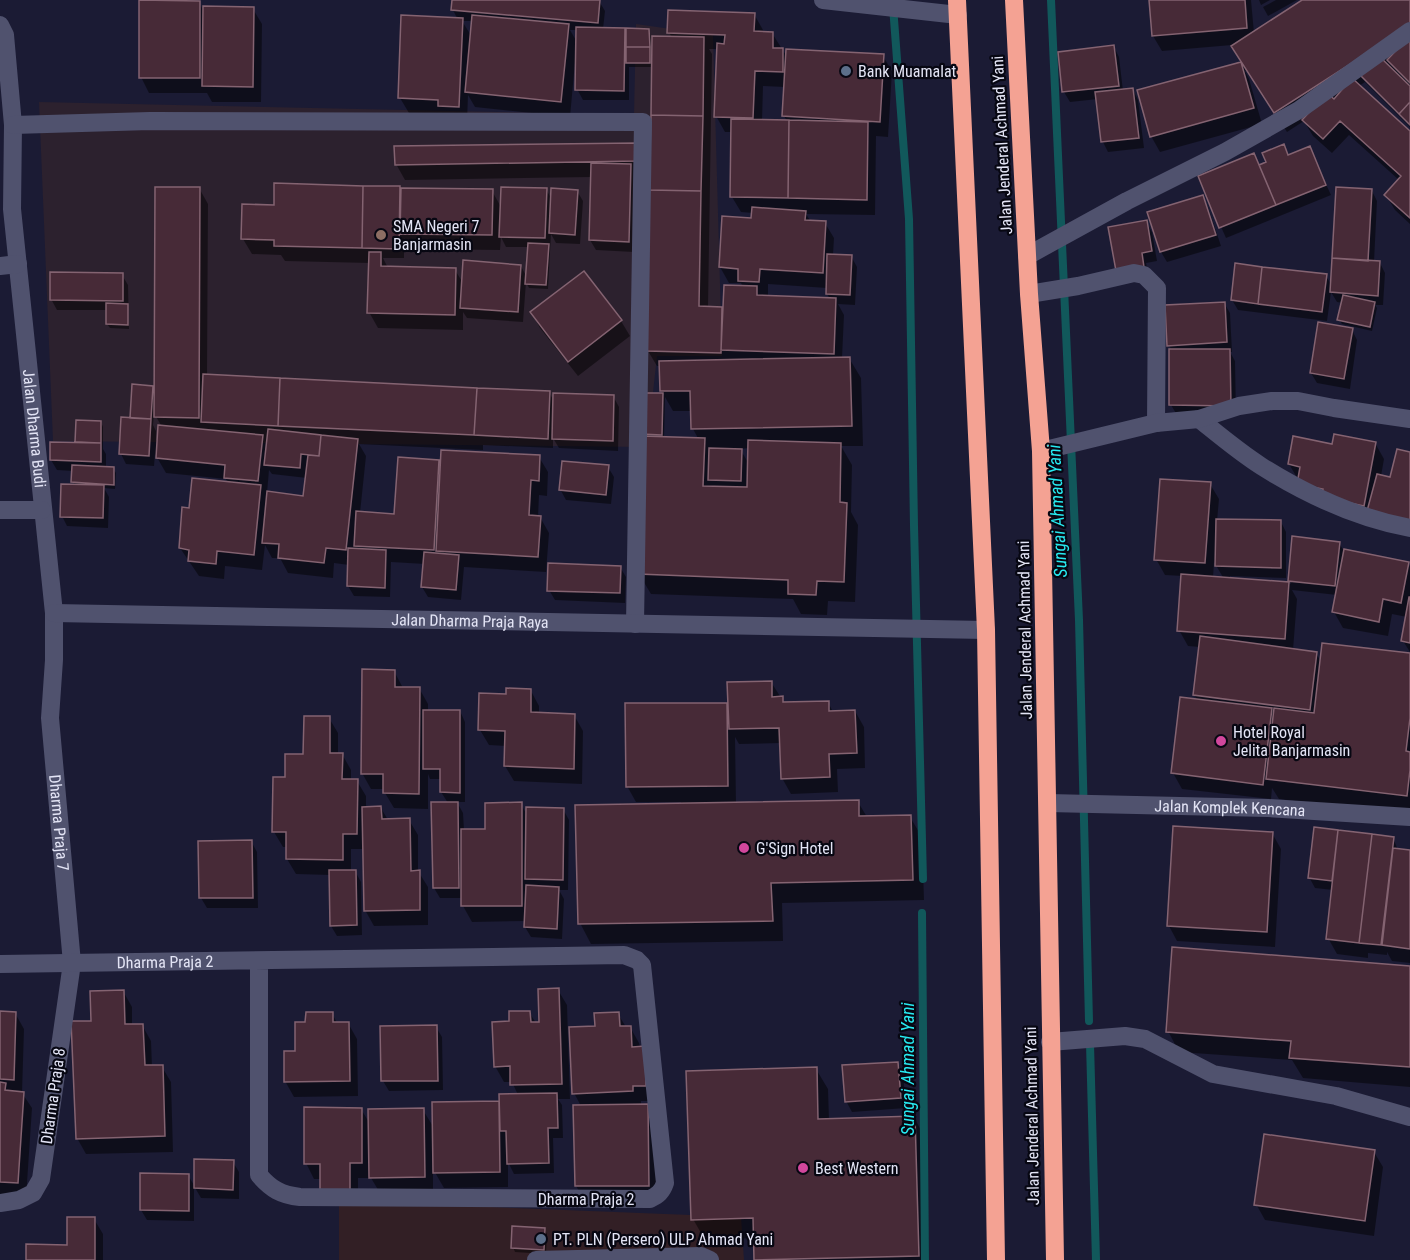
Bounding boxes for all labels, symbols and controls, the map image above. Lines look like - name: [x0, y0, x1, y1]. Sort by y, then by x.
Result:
- street label: Jalan Jenderal Achmad Yani: [988, 55, 1016, 235]
- place label: Bank Muamalat: [858, 62, 957, 81]
- marker: Bank Muamalat: [839, 64, 853, 78]
- place label: SMA Negeri 7 Banjarmasin: [393, 217, 479, 254]
- marker: SMA Negeri 7 Banjarmasin: [374, 228, 388, 242]
- street label: Jalan Dharma Budi: [19, 368, 50, 488]
- water label: Sungai Ahmad Yani: [1043, 443, 1071, 578]
- street label: Jalan Jenderal Achmad Yani: [1014, 540, 1036, 720]
- street label: Jalan Dharma Praja Raya: [391, 610, 549, 632]
- place label: Hotel Royal Jelita Banjarmasin: [1233, 723, 1350, 760]
- marker: Hotel Royal Jelita Banjarmasin: [1214, 734, 1228, 748]
- street label: Dharma Praja 7: [46, 774, 73, 872]
- street label: Jalan Komplek Kencana: [1154, 796, 1306, 820]
- place label: G'Sign Hotel: [756, 839, 833, 858]
- marker: G'Sign Hotel: [737, 841, 751, 855]
- street label: Dharma Praja 2: [116, 951, 214, 972]
- water label: Sungai Ahmad Yani: [897, 1001, 918, 1136]
- street label: Jalan Jenderal Achmad Yani: [1021, 1026, 1043, 1206]
- street label: Dharma Praja 8: [37, 1047, 69, 1145]
- place label: Best Western: [815, 1159, 899, 1178]
- marker: Best Western: [796, 1161, 810, 1175]
- street label: Dharma Praja 2: [538, 1190, 634, 1209]
- place label: PT. PLN (Persero) ULP Ahmad Yani: [553, 1230, 773, 1249]
- marker: PT. PLN (Persero) ULP Ahmad Yani: [534, 1232, 548, 1246]

